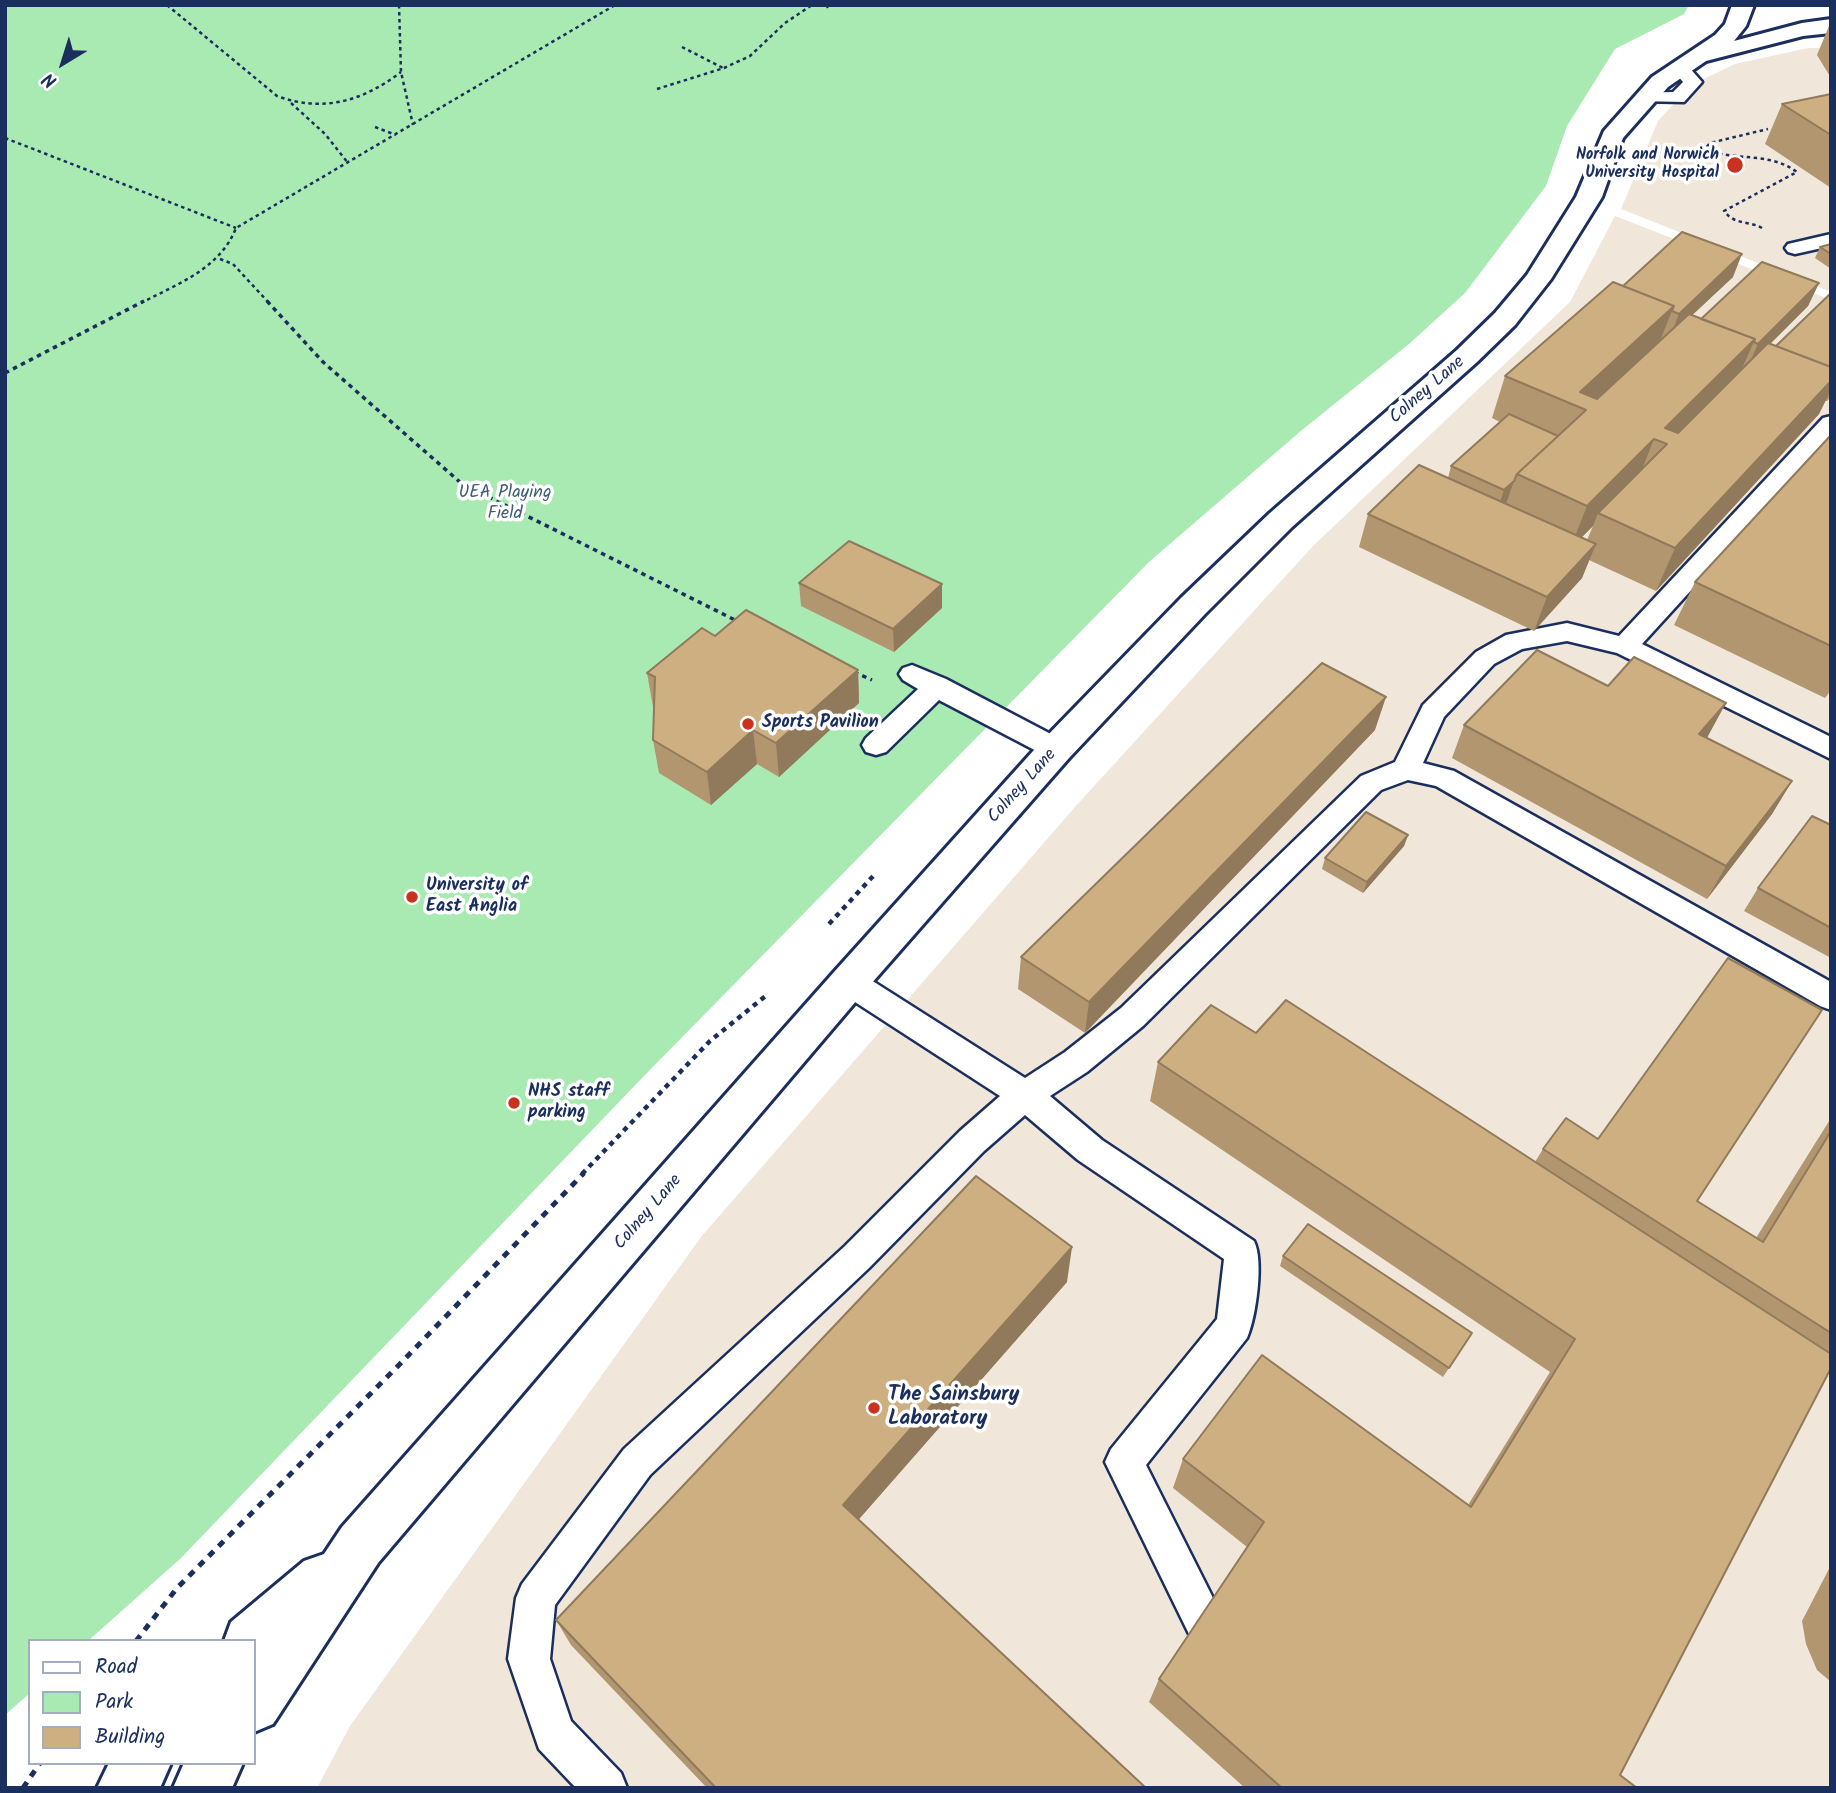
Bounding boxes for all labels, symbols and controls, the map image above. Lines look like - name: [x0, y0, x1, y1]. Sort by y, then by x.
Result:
- north arrow: [28, 28, 98, 98]
- text: N: [36, 64, 64, 95]
- place label: Norfolk and Norwich University Hospital: [1576, 146, 1719, 184]
- marker: Norfolk and Norwich University Hospital: [1725, 155, 1745, 175]
- street label: Colney Lane: [1386, 352, 1470, 430]
- park label: UEA Playing Field: [459, 483, 551, 526]
- place label: Sports Pavilion: [762, 713, 879, 735]
- marker: Sports Pavilion: [740, 716, 756, 732]
- street label: Colney Lane: [984, 745, 1062, 829]
- place label: University of East Anglia: [426, 876, 528, 918]
- marker: University of East Anglia: [404, 889, 420, 905]
- place label: NHS staff parking: [528, 1082, 609, 1124]
- marker: NHS staff parking: [506, 1095, 522, 1111]
- street label: Colney Lane: [610, 1171, 688, 1255]
- place label: The Sainsbury Laboratory: [888, 1383, 1019, 1433]
- marker: The Sainsbury Laboratory: [866, 1400, 882, 1416]
- legend: [28, 1639, 256, 1765]
- text: Road: [95, 1651, 137, 1684]
- text: Park: [95, 1686, 133, 1719]
- text: Building: [95, 1721, 165, 1754]

